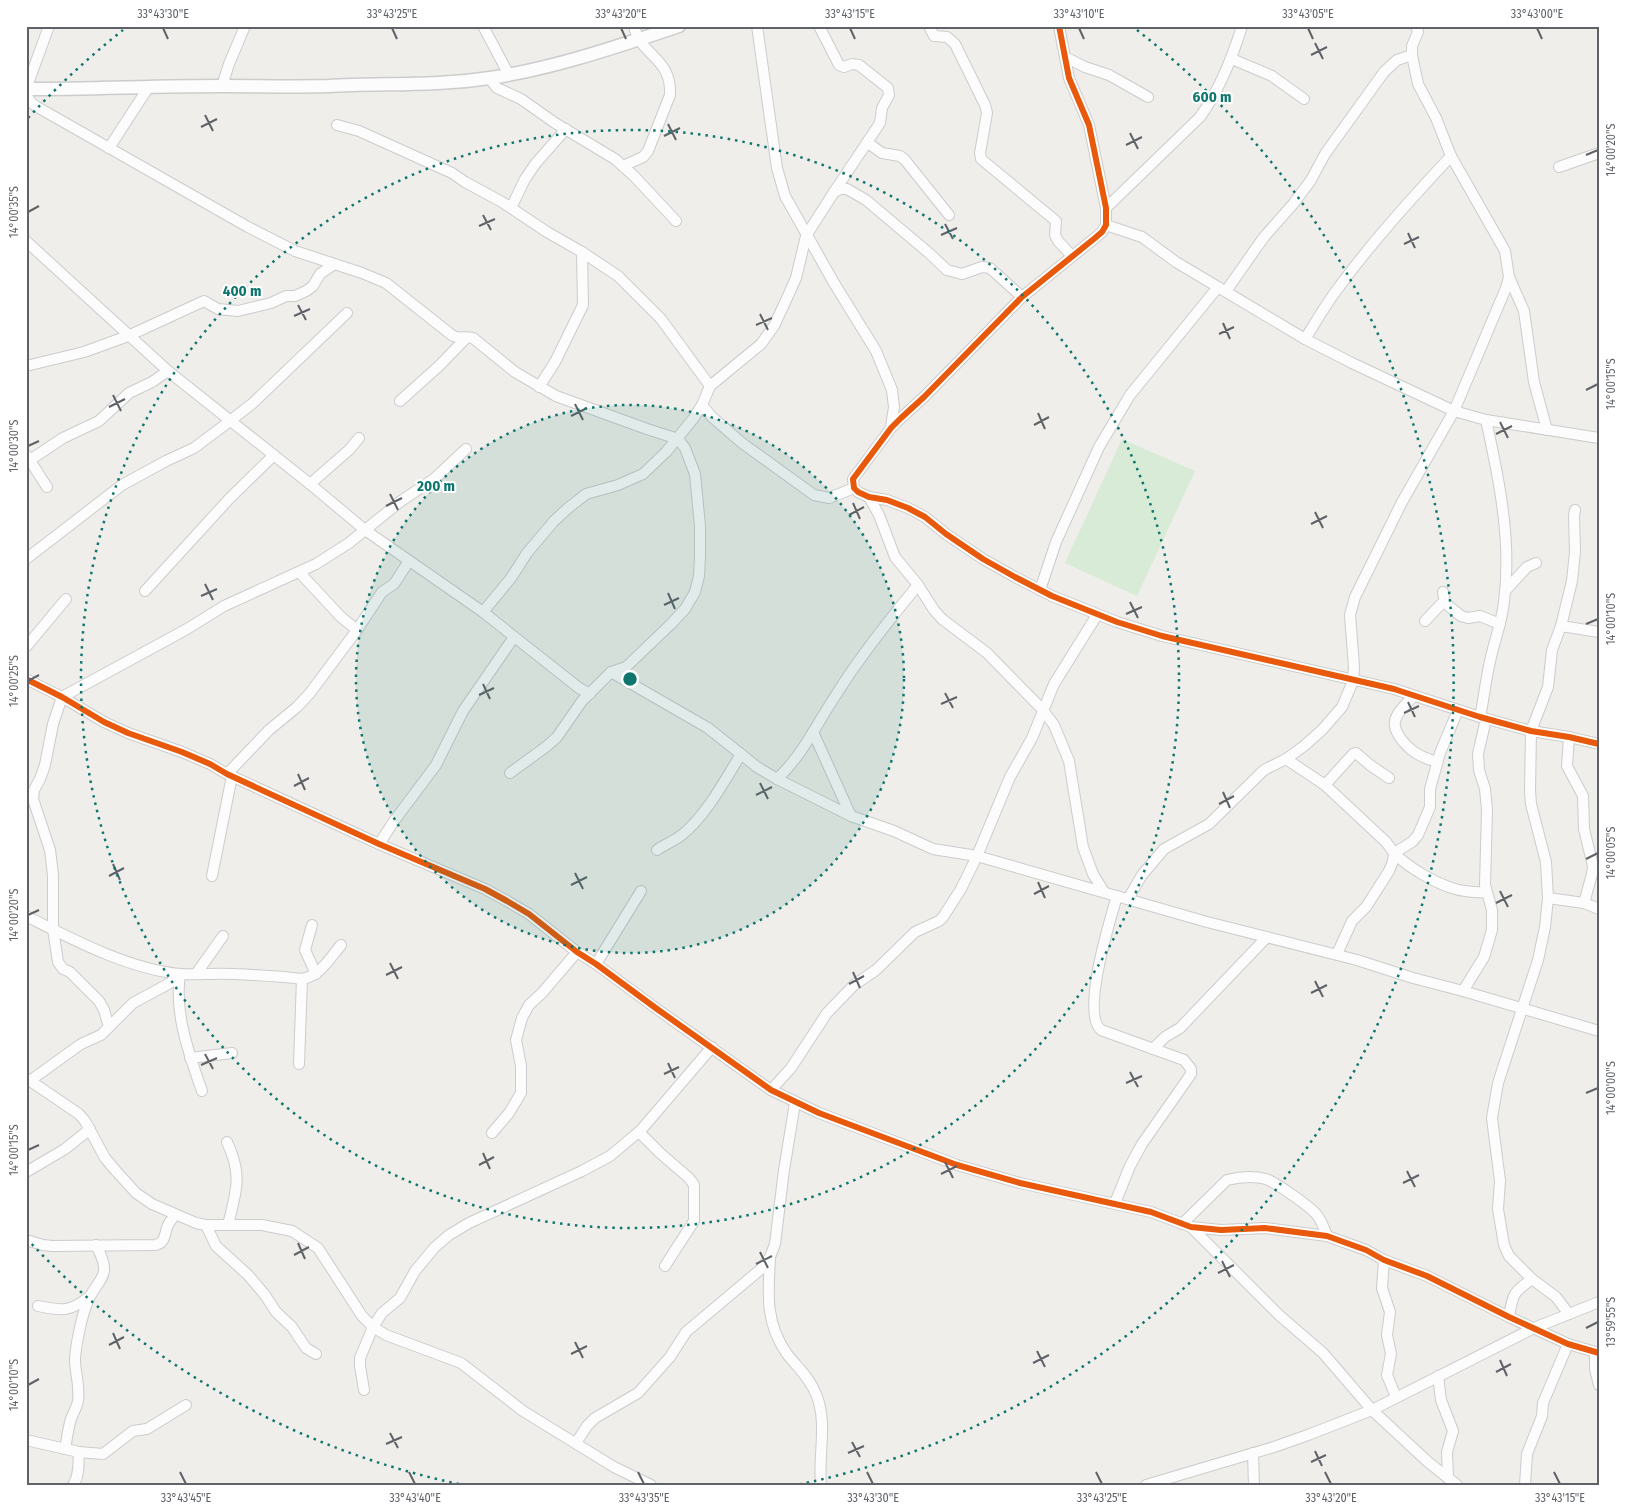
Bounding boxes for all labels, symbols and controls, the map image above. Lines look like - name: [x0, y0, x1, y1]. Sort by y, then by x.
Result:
- text: 33°43'30"E: [137, 7, 189, 21]
- text: 33°43'25"E: [367, 7, 418, 21]
- text: 33°43'20"E: [595, 7, 647, 21]
- text: 33°43'15"E: [825, 7, 875, 21]
- text: 33°43'10"E: [1054, 7, 1105, 21]
- text: 33°43'05"E: [1282, 7, 1334, 21]
- text: 33°43'00"E: [1511, 7, 1564, 21]
- text: 600 m: [1193, 88, 1231, 106]
- text: 14°00'20"S: [1604, 124, 1618, 176]
- text: 14°00'35"S: [7, 186, 21, 238]
- text: 400 m: [223, 282, 261, 300]
- text: 14°00'15"S: [1604, 358, 1618, 410]
- text: 14°00'30"S: [7, 419, 21, 472]
- text: 200 m: [416, 477, 455, 495]
- text: 14°00'10"S: [1604, 593, 1618, 645]
- text: 14°00'25"S: [7, 655, 21, 707]
- centre of rings: [621, 670, 639, 688]
- text: 14°00'05"S: [1604, 827, 1618, 879]
- text: 14°00'20"S: [7, 889, 21, 941]
- text: 14°00'00"S: [1604, 1061, 1618, 1115]
- text: 14°00'15"S: [7, 1124, 21, 1176]
- text: 13°59'55"S: [1604, 1297, 1618, 1347]
- text: 14°00'10"S: [7, 1359, 21, 1411]
- text: 33°43'45"E: [161, 1491, 212, 1505]
- text: 33°43'40"E: [389, 1491, 441, 1505]
- text: 33°43'35"E: [619, 1491, 670, 1505]
- text: 33°43'30"E: [847, 1491, 899, 1505]
- text: 33°43'25"E: [1077, 1491, 1128, 1505]
- text: 33°43'20"E: [1305, 1491, 1357, 1505]
- text: 33°43'15"E: [1535, 1491, 1585, 1505]

